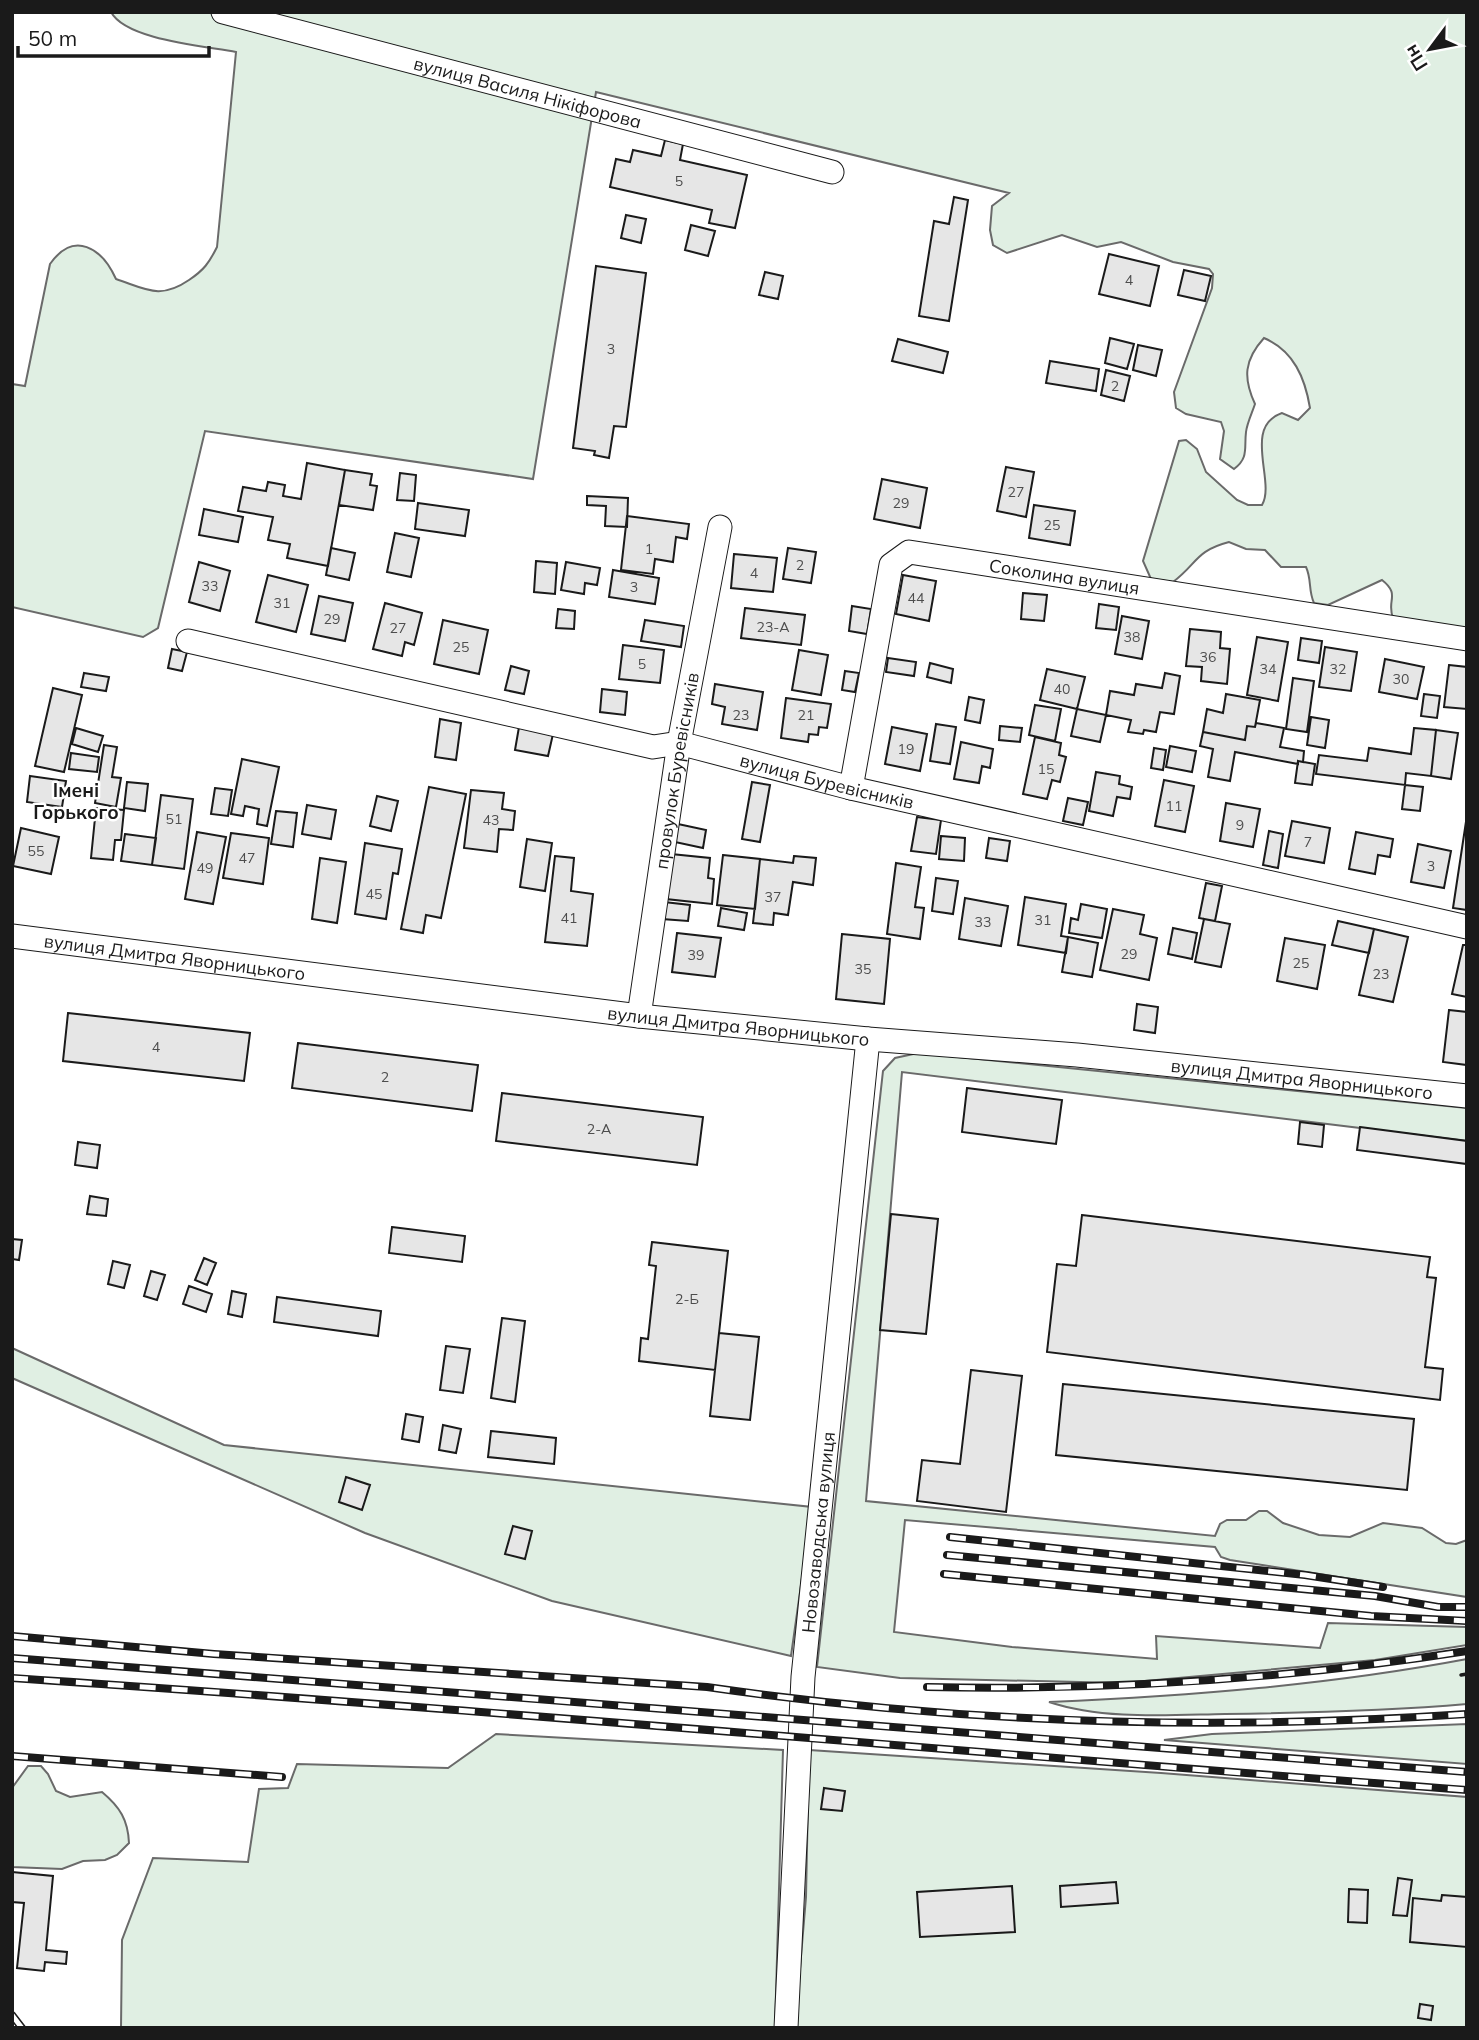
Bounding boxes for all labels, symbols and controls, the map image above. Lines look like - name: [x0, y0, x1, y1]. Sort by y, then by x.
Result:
- scale bar: [18, 14, 208, 58]
- north arrow: [1395, 14, 1465, 84]
- text: 50 m: [28, 25, 77, 51]
- text: Пн: [1398, 40, 1433, 76]
- street label: вулиця Василя Нікіфорова: [411, 51, 644, 133]
- house number: 5: [675, 172, 683, 190]
- house number: 4: [1125, 271, 1134, 289]
- house number: 3: [607, 340, 615, 358]
- house number: 2: [1111, 377, 1119, 395]
- house number: 27: [1008, 483, 1024, 501]
- house number: 29: [893, 494, 909, 512]
- house number: 25: [1044, 516, 1060, 534]
- house number: 1: [645, 540, 653, 558]
- street label: Соколина вулиця: [988, 553, 1141, 599]
- house number: 2: [796, 556, 804, 574]
- house number: 4: [750, 564, 759, 582]
- house number: 33: [202, 577, 218, 595]
- house number: 3: [630, 578, 638, 596]
- house number: 44: [908, 589, 925, 607]
- house number: 31: [274, 594, 290, 612]
- house number: 29: [324, 610, 340, 628]
- house number: 23-А: [757, 618, 790, 636]
- house number: 27: [390, 619, 406, 637]
- house number: 38: [1124, 628, 1140, 646]
- house number: 25: [453, 638, 469, 656]
- house number: 36: [1200, 648, 1216, 666]
- house number: 5: [638, 655, 646, 673]
- house number: 34: [1260, 660, 1277, 678]
- house number: 32: [1330, 660, 1346, 678]
- street label: провулок Буревісників: [649, 670, 704, 871]
- house number: 30: [1393, 670, 1409, 688]
- house number: 40: [1054, 680, 1070, 698]
- house number: 23: [733, 706, 749, 724]
- house number: 21: [798, 706, 814, 724]
- house number: 19: [898, 740, 914, 758]
- street label: вулиця Буревісників: [738, 748, 916, 813]
- house number: 15: [1038, 760, 1054, 778]
- district label: Імені Горького: [33, 778, 119, 824]
- house number: 11: [1166, 797, 1182, 815]
- house number: 51: [166, 810, 182, 828]
- house number: 43: [483, 811, 499, 829]
- house number: 9: [1236, 816, 1244, 834]
- house number: 7: [1304, 833, 1312, 851]
- house number: 55: [28, 842, 44, 860]
- house number: 47: [239, 849, 255, 867]
- house number: 3: [1427, 857, 1435, 875]
- house number: 49: [197, 859, 213, 877]
- house number: 45: [366, 885, 382, 903]
- house number: 37: [765, 888, 781, 906]
- house number: 41: [561, 909, 577, 927]
- house number: 31: [1035, 911, 1051, 929]
- house number: 33: [975, 913, 991, 931]
- street label: вулиця Дмитра Яворницького: [43, 929, 307, 985]
- house number: 29: [1121, 945, 1137, 963]
- house number: 39: [688, 946, 704, 964]
- house number: 25: [1293, 954, 1309, 972]
- house number: 35: [855, 960, 871, 978]
- house number: 23: [1373, 965, 1389, 983]
- street label: вулиця Дмитра Яворницького: [606, 1001, 871, 1051]
- house number: 4: [152, 1038, 161, 1056]
- street label: вулиця Дмитра Яворницького: [1170, 1053, 1434, 1104]
- house number: 2: [381, 1068, 389, 1086]
- house number: 2-А: [587, 1120, 612, 1138]
- house number: 2-Б: [675, 1290, 699, 1308]
- street label: Новозаводська вулиця: [796, 1430, 839, 1634]

